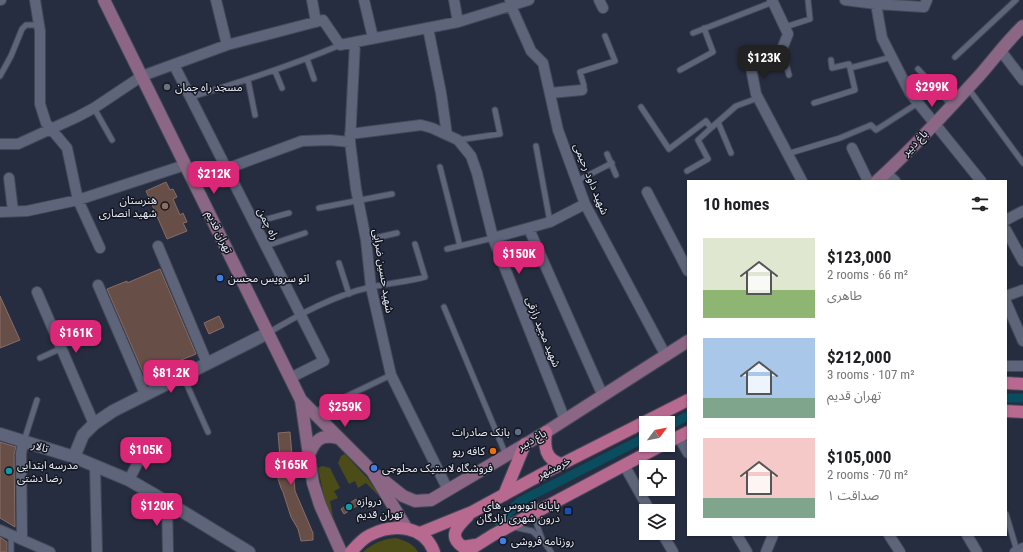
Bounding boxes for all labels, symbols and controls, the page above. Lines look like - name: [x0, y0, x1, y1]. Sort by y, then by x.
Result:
- pin: $123K: [736, 45, 792, 79]
- text: $123K: [747, 50, 781, 65]
- pin: $299K: [904, 74, 960, 108]
- text: $299K: [915, 79, 949, 94]
- place label: مسجد راه چمان: [175, 81, 243, 95]
- marker: مسجد راه چمان: [162, 82, 172, 92]
- street label: باغ دبیر: [899, 127, 931, 160]
- street label: شهید داود رحیمی: [571, 141, 611, 217]
- pin: $212K: [186, 161, 242, 195]
- text: $212K: [197, 166, 231, 181]
- icon: filters: [969, 193, 991, 215]
- place label: هنرستان شهید انصاری: [99, 194, 157, 220]
- text: 10 homes: [703, 194, 769, 214]
- marker: هنرستان شهید انصاری: [160, 201, 170, 211]
- street label: راه چمن: [254, 206, 282, 243]
- street label: تهران قدیم: [201, 209, 235, 256]
- street label: شهید حسین ضرابی: [370, 228, 396, 314]
- pin: $150K: [491, 241, 547, 275]
- text: $150K: [502, 246, 536, 261]
- text: $123,000: [827, 247, 891, 267]
- icon: home: [735, 254, 783, 302]
- text: 2 rooms · 66 m²: [827, 267, 908, 282]
- place label: اتو سرویس محسن: [228, 272, 309, 285]
- marker: اتو سرویس محسن: [215, 273, 225, 283]
- text: طاهری: [827, 288, 862, 303]
- street label: شهید مجید رازقی: [523, 295, 563, 370]
- pin: $161K: [48, 320, 104, 354]
- text: $161K: [59, 325, 93, 340]
- text: $212,000: [827, 347, 891, 367]
- icon: home: [735, 354, 783, 402]
- pin: $81.2K: [138, 360, 204, 394]
- text: $81.2K: [152, 365, 190, 380]
- text: 3 rooms · 107 m²: [827, 367, 914, 382]
- text: تهران قدیم: [827, 388, 881, 403]
- pin: $259K: [317, 394, 373, 428]
- text: $259K: [328, 399, 362, 414]
- north arrow: [639, 416, 675, 452]
- map controls: [639, 416, 675, 540]
- place label: بانک صادرات: [452, 426, 510, 439]
- marker: بانک صادرات: [513, 427, 523, 437]
- street label: باغ دبیر: [514, 427, 549, 455]
- pin: $105K: [118, 437, 174, 471]
- street label: تالار: [29, 438, 50, 456]
- text: $105K: [129, 442, 163, 457]
- place label: کافه ریو: [452, 445, 485, 458]
- marker: کافه ریو: [488, 446, 498, 456]
- text: $105,000: [827, 447, 891, 467]
- pin: $165K: [263, 452, 319, 486]
- street label: خرمشهر: [534, 454, 573, 482]
- icon: home: [735, 454, 783, 502]
- text: $165K: [274, 457, 308, 472]
- place label: مدرسه ابتدایی رضا دشتی: [17, 459, 79, 485]
- button: locate: [639, 460, 675, 496]
- place label: فروشگاه لاستیک محلوجی: [382, 462, 493, 475]
- marker: فروشگاه لاستیک محلوجی: [369, 463, 379, 473]
- marker: مدرسه ابتدایی رضا دشتی: [4, 466, 14, 476]
- text: 2 rooms · 70 m²: [827, 467, 908, 482]
- text: صداقت ۱: [827, 488, 879, 503]
- pin: $120K: [129, 493, 185, 527]
- place label: دروازه تهران قدیم: [357, 495, 403, 523]
- text: $120K: [140, 498, 174, 513]
- place label: پایانه اتوبوس های درون شهری آزادگان: [477, 499, 560, 525]
- marker: دروازه تهران قدیم: [344, 502, 354, 512]
- button: layers: [639, 504, 675, 540]
- marker: پایانه اتوبوس های درون شهری آزادگان: [563, 506, 573, 516]
- place label: روزنامه فروشی: [511, 535, 574, 548]
- marker: روزنامه فروشی: [498, 536, 508, 546]

